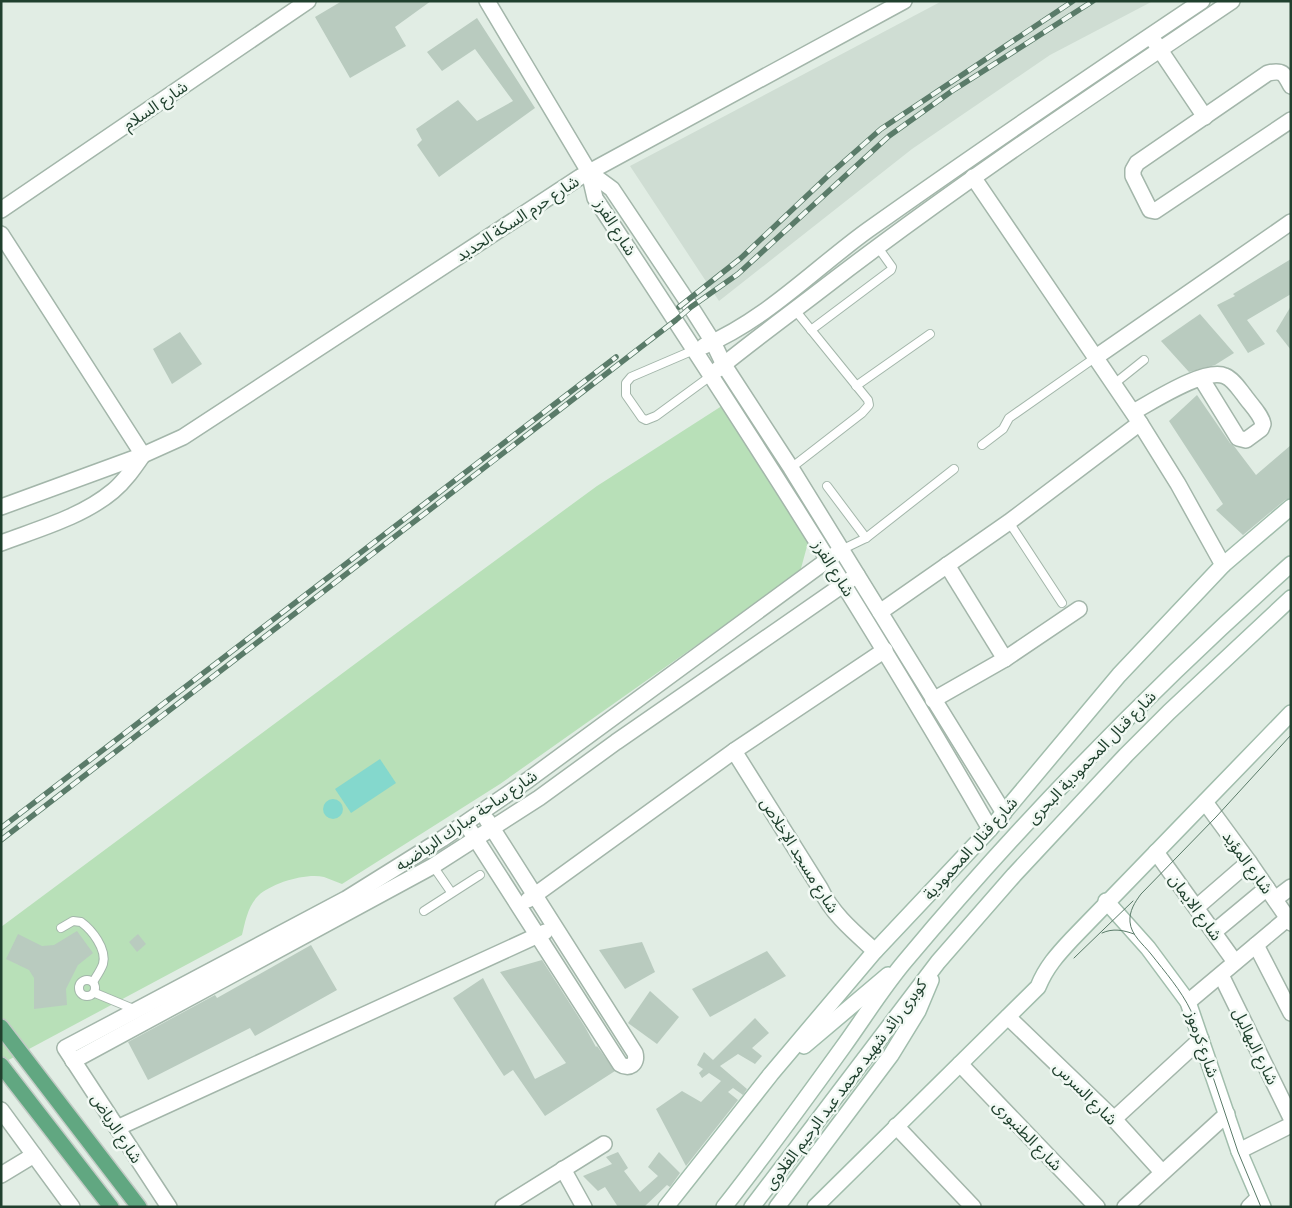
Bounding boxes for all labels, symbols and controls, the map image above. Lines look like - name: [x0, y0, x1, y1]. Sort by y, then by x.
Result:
- street label: شارع السلام: [119, 77, 193, 136]
- street label: شارع حرم السكة الحديد: [452, 172, 584, 268]
- street label: شارع الفرز: [588, 195, 640, 261]
- street label: شارع الفرز: [806, 536, 858, 602]
- street label: شارع قنال المحمودية البحرى: [1023, 687, 1162, 830]
- street label: شارع ساحة مبارك الرياضيه: [392, 766, 542, 877]
- street label: شارع قنال المحمودية: [919, 793, 1024, 906]
- street label: شارع مسجد الإخلاص: [754, 794, 843, 918]
- street label: شارع المؤيد: [1216, 827, 1277, 899]
- street label: شارع الايمان: [1163, 870, 1226, 946]
- street label: كوبرى رائد شهيد محمد عبد الرحيم القلاوى: [760, 975, 933, 1195]
- street label: شارع البهاليل: [1226, 1005, 1282, 1089]
- street label: شارع كرموز: [1179, 1007, 1223, 1081]
- street label: شارع السرس: [1048, 1058, 1121, 1131]
- street label: شارع الرياض: [85, 1090, 146, 1168]
- street label: شارع الطنبورى: [987, 1096, 1066, 1177]

